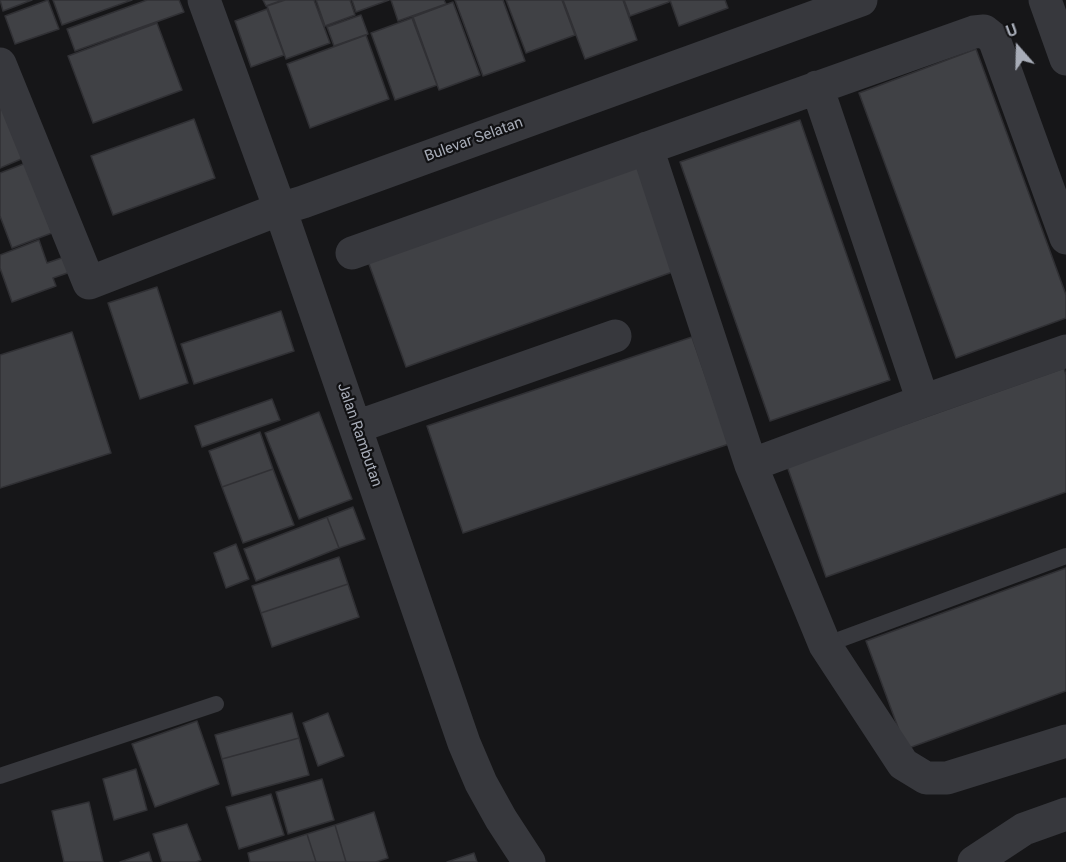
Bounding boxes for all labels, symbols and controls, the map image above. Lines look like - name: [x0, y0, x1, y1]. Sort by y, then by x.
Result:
- north arrow: [988, 18, 1048, 78]
- text: U: [1003, 20, 1020, 41]
- street label: Bulevar Selatan: [422, 114, 526, 166]
- street label: Jalan Rambutan: [333, 381, 385, 489]

